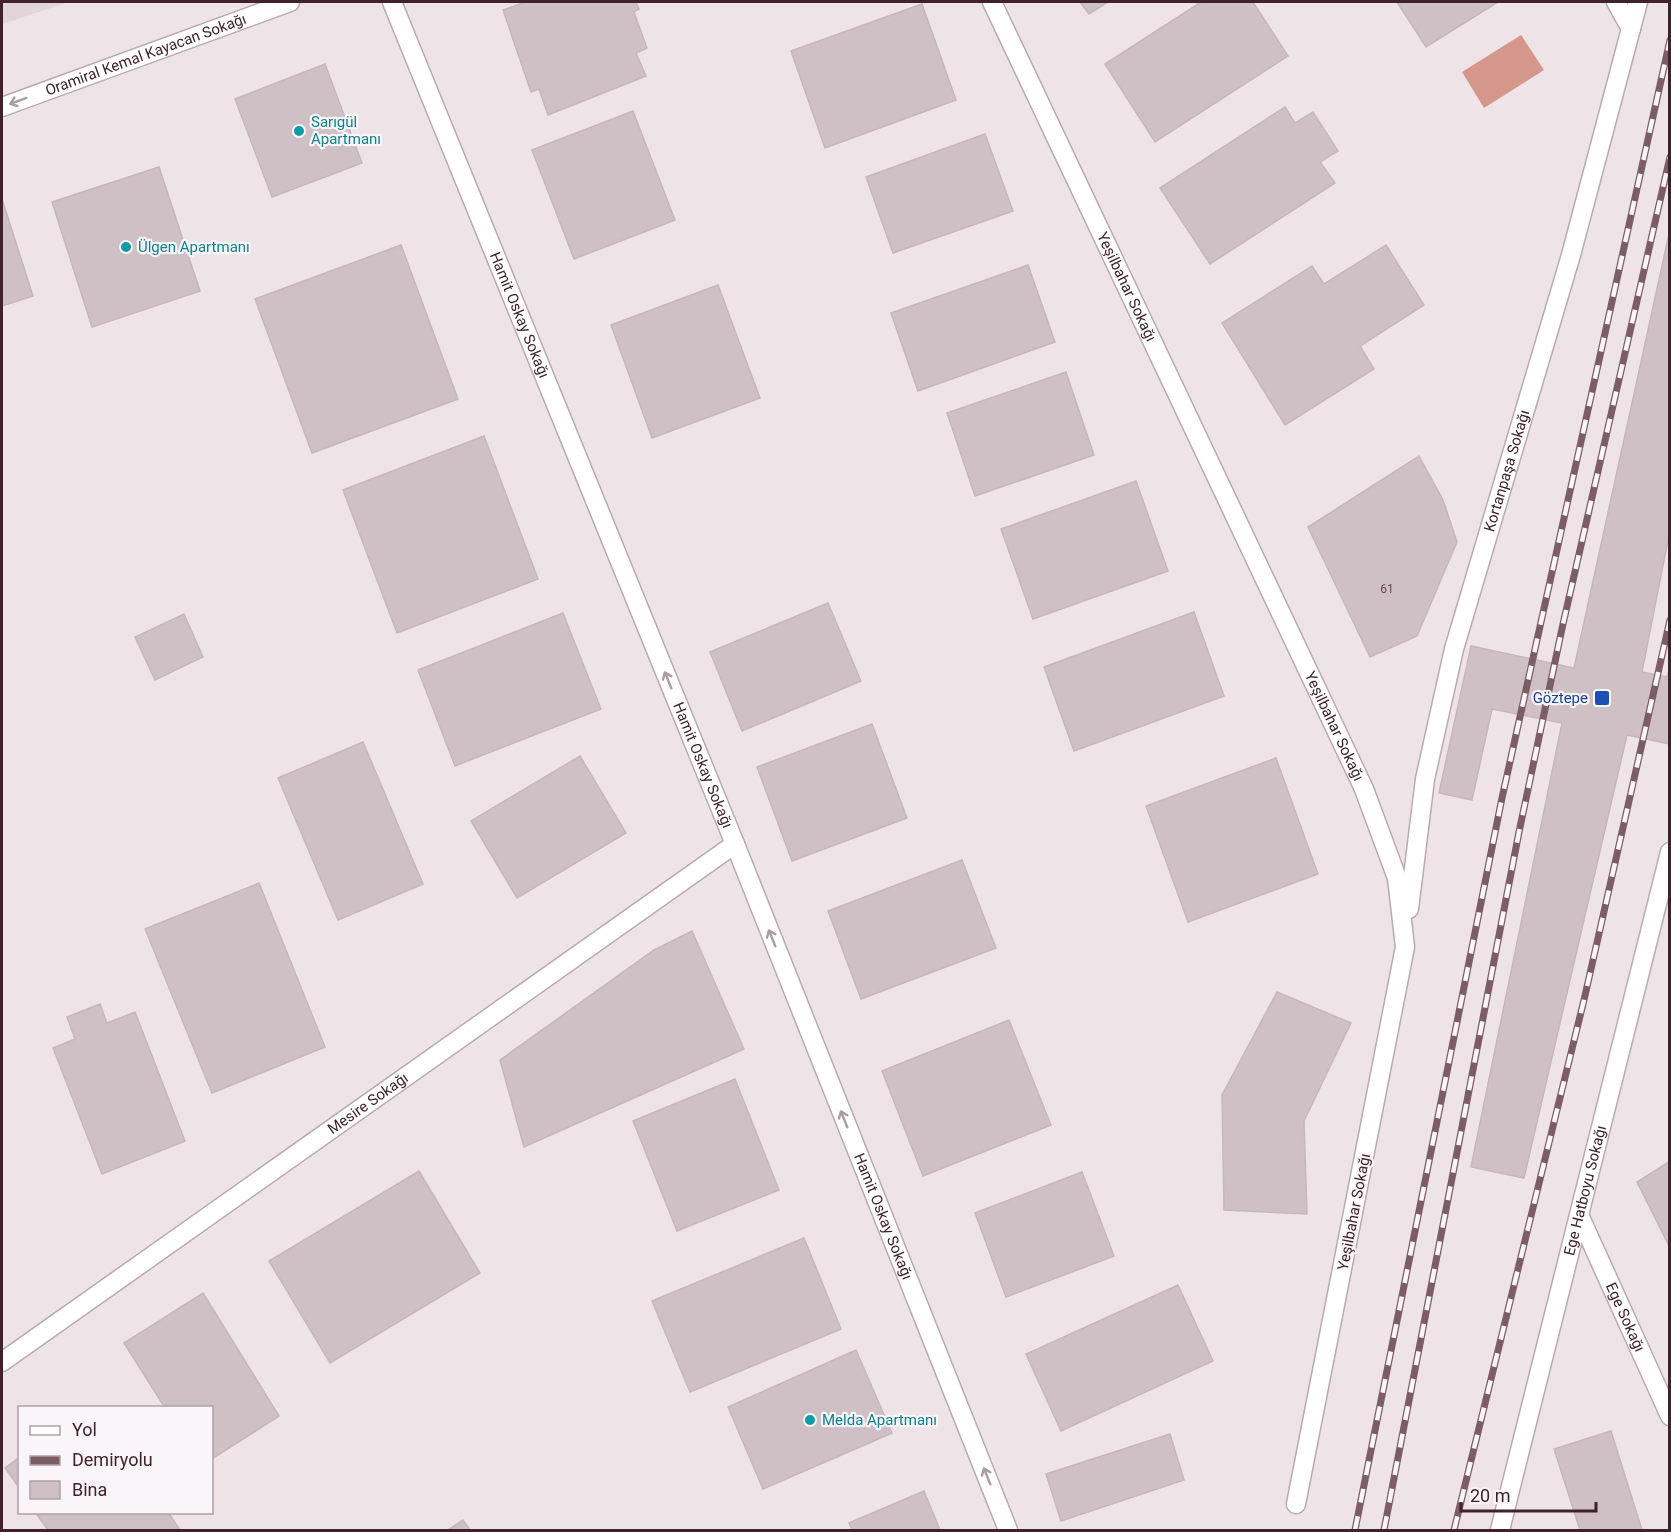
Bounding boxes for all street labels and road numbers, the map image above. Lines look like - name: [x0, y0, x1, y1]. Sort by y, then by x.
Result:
- street label: Oramiral Kemal Kayacan Sokağı: [43, 10, 249, 99]
- street label: Yeşilbahar Sokağı: [1093, 229, 1160, 344]
- street label: Hamit Oskay Sokağı: [486, 249, 553, 381]
- street label: Kortanpaşa Sokağı: [1480, 408, 1534, 534]
- street label: Yeşilbahar Sokağı: [1301, 669, 1368, 784]
- street label: Hamit Oskay Sokağı: [669, 700, 737, 831]
- street label: Mesire Sokağı: [324, 1069, 412, 1138]
- street label: Ege Hatboyu Sokağı: [1560, 1123, 1610, 1258]
- street label: Hamit Oskay Sokağı: [850, 1151, 916, 1282]
- street label: Yeşilbahar Sokağı: [1334, 1152, 1374, 1272]
- street label: Ege Sokağı: [1602, 1280, 1649, 1355]

